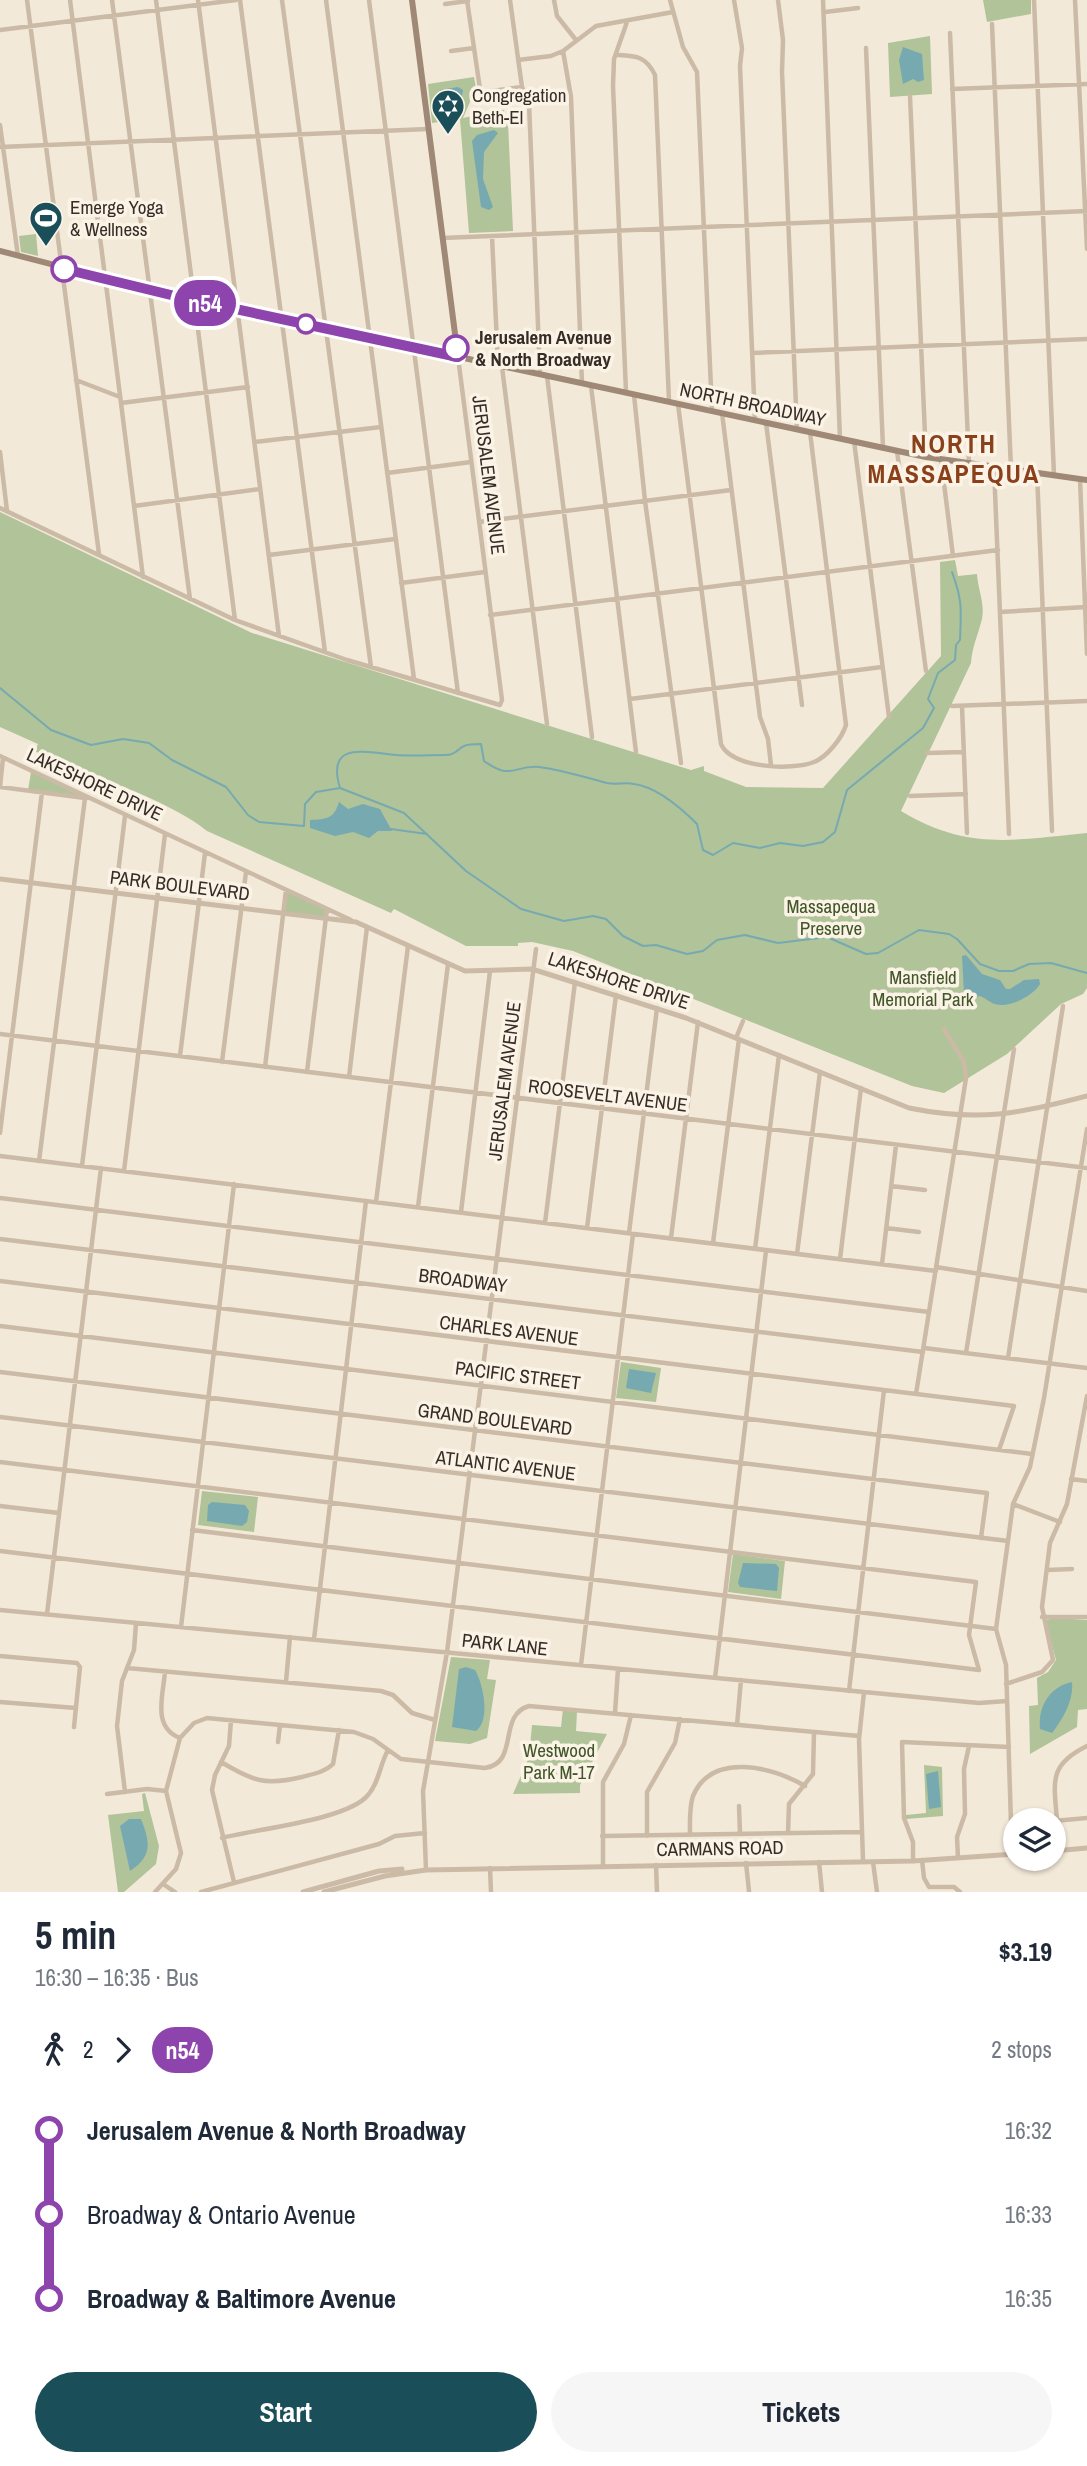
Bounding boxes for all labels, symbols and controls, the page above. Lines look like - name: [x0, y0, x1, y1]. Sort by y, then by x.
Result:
- place label: Congregation Beth-El: [472, 82, 566, 130]
- synagogue icon: Congregation Beth-El: [429, 87, 467, 136]
- place label: Emerge Yoga & Wellness: [70, 194, 164, 242]
- sports icon: Emerge Yoga & Wellness: [27, 199, 65, 248]
- unlabelled marker: [51, 256, 77, 282]
- line badge: n54: [165, 280, 245, 326]
- text: n54: [188, 287, 222, 319]
- unlabelled marker: [296, 314, 316, 334]
- place label: Jerusalem Avenue & North Broadway: [475, 324, 612, 372]
- marker: Jerusalem Avenue & North Broadway: [443, 335, 469, 361]
- street label: NORTH BROADWAY: [678, 376, 829, 432]
- street label: JERUSALEM AVENUE: [466, 394, 512, 556]
- district label: NORTH MASSAPEQUA: [868, 426, 1040, 491]
- street label: LAKESHORE DRIVE: [23, 741, 167, 827]
- street label: PARK BOULEVARD: [109, 864, 251, 906]
- park label: Massapequa Preserve: [786, 893, 876, 941]
- street label: LAKESHORE DRIVE: [545, 945, 693, 1015]
- park label: Mansfield Memorial Park: [872, 964, 974, 1012]
- street label: JERUSALEM AVENUE: [481, 1000, 527, 1162]
- street label: ROOSEVELT AVENUE: [527, 1072, 689, 1118]
- street label: BROADWAY: [417, 1262, 509, 1298]
- street label: CHARLES AVENUE: [438, 1309, 580, 1351]
- street label: PACIFIC STREET: [454, 1354, 583, 1396]
- street label: GRAND BOULEVARD: [416, 1397, 574, 1441]
- street label: ATLANTIC AVENUE: [434, 1443, 577, 1486]
- street label: PARK LANE: [461, 1627, 549, 1661]
- park label: Westwood Park M-17: [523, 1737, 595, 1785]
- map controls: [1003, 1808, 1066, 1871]
- button: layers: [1003, 1808, 1066, 1871]
- street label: CARMANS ROAD: [656, 1834, 784, 1862]
- text: 5 min: [35, 1910, 116, 1961]
- text: $3.19: [999, 1934, 1052, 1969]
- text: 16:30 – 16:35 · Bus: [35, 1962, 199, 1993]
- icon: walk: [35, 2031, 73, 2069]
- icon: forward: [104, 2031, 142, 2069]
- text: 2: [83, 2034, 94, 2065]
- text: n54: [166, 2034, 199, 2066]
- text: 2 stops: [991, 2034, 1052, 2065]
- text: Jerusalem Avenue & North Broadway: [87, 2113, 466, 2148]
- text: 16:32: [1005, 2115, 1052, 2146]
- text: Broadway & Ontario Avenue: [87, 2197, 356, 2232]
- text: 16:33: [1005, 2199, 1052, 2230]
- text: Broadway & Baltimore Avenue: [87, 2281, 396, 2316]
- text: 16:35: [1005, 2283, 1052, 2314]
- button: Start: [35, 2372, 537, 2452]
- button: Tickets: [551, 2372, 1052, 2452]

